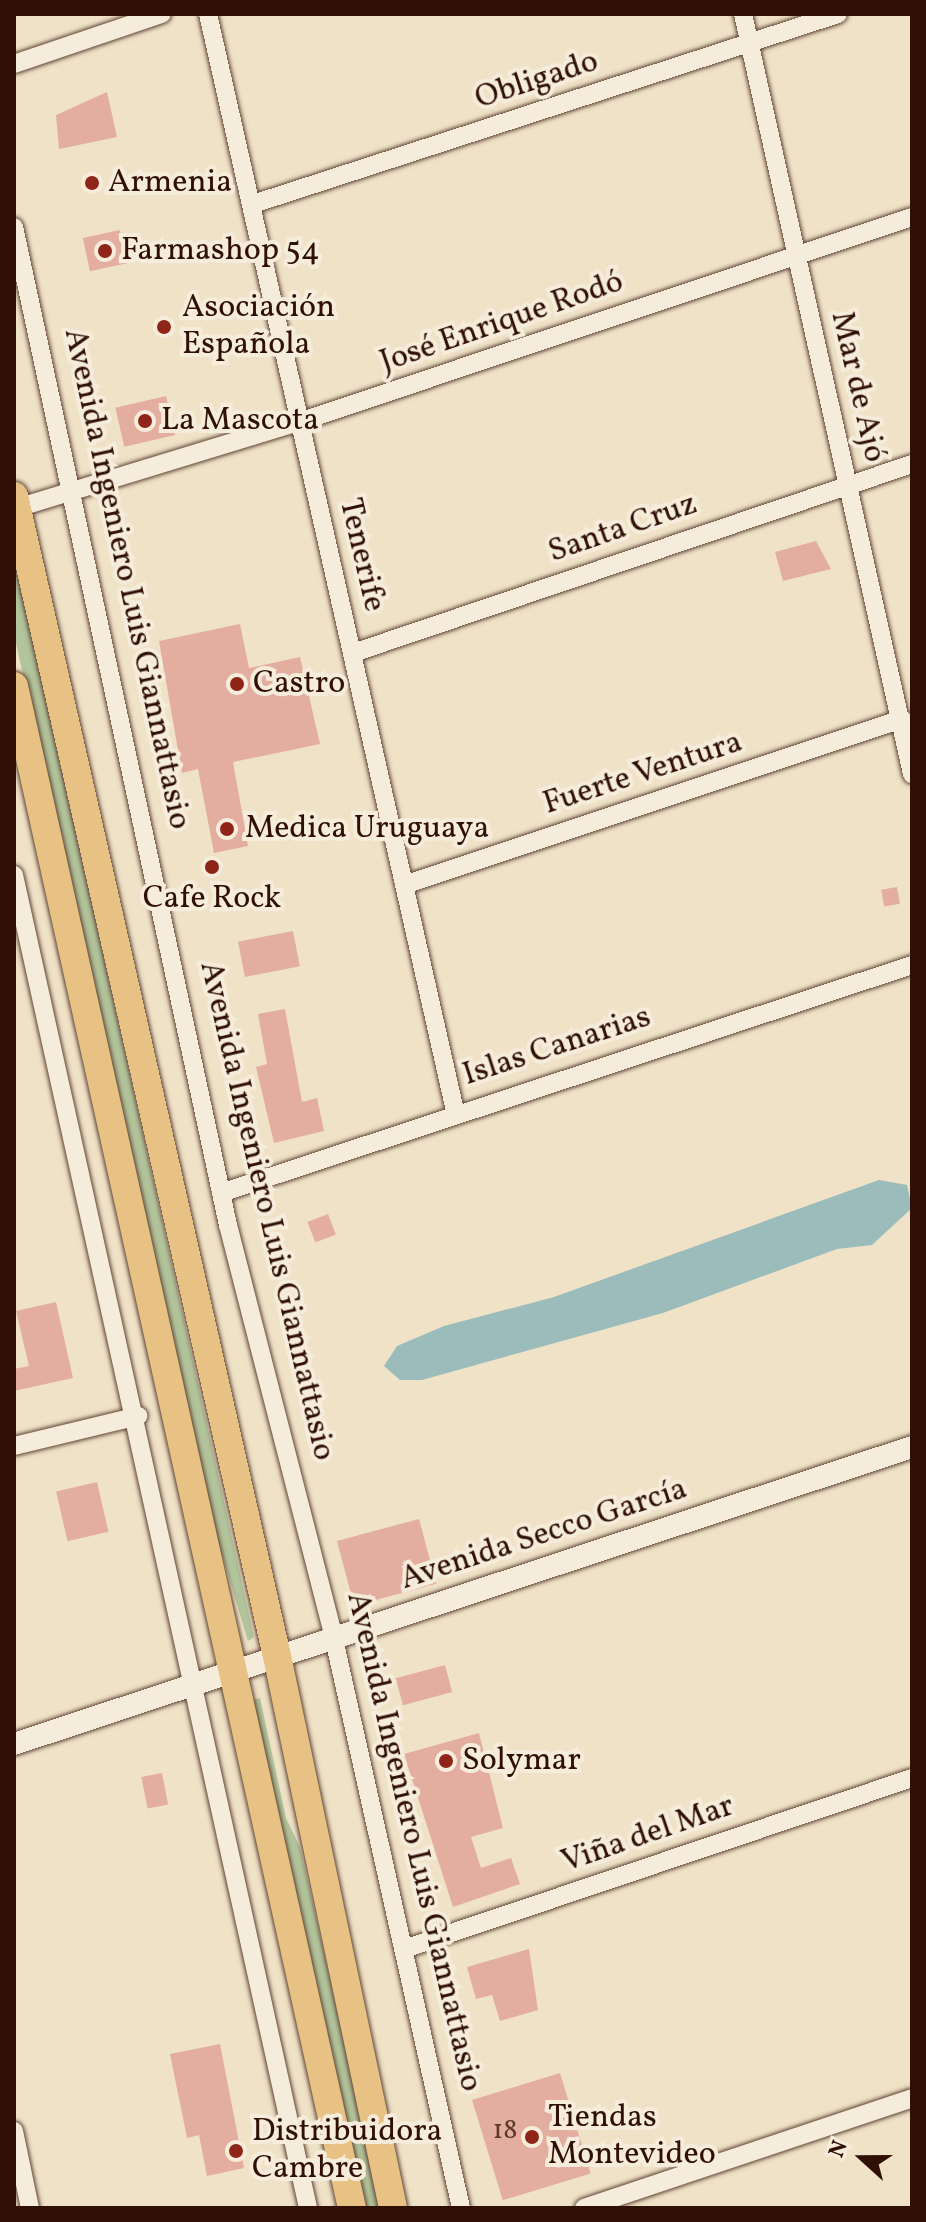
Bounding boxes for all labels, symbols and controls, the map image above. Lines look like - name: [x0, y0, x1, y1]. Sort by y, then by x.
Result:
- street label: Obligado: [471, 43, 603, 119]
- place label: Armenia: [108, 164, 232, 202]
- marker: Armenia: [83, 174, 101, 192]
- place label: Farmashop 54: [121, 232, 320, 270]
- marker: Farmashop 54: [96, 242, 114, 260]
- street label: José Enrique Rodó: [375, 263, 629, 383]
- place label: Asociación Española: [182, 290, 335, 365]
- street label: Mar de Ajó: [821, 308, 893, 466]
- marker: Asociación Española: [153, 316, 175, 338]
- street label: Avenida Ingeniero Luis Giannattasio: [54, 325, 198, 833]
- place label: La Mascota: [161, 402, 319, 440]
- marker: La Mascota: [136, 412, 154, 430]
- street label: Santa Cruz: [544, 486, 702, 572]
- street label: Tenerife: [329, 495, 393, 615]
- place label: Castro: [253, 665, 345, 703]
- marker: Castro: [228, 675, 246, 693]
- street label: Fuerte Ventura: [538, 724, 748, 824]
- place label: Medica Uruguaya: [245, 810, 489, 848]
- marker: Medica Uruguaya: [216, 818, 238, 840]
- marker: Cafe Rock: [203, 858, 221, 876]
- place label: Cafe Rock: [143, 880, 281, 918]
- street label: Avenida Ingeniero Luis Giannattasio: [190, 958, 342, 1464]
- street label: Islas Canarias: [458, 999, 656, 1095]
- street label: Avenida Secco García: [396, 1471, 692, 1599]
- street label: Avenida Ingeniero Luis Giannattasio: [337, 1589, 489, 2095]
- place label: Solymar: [462, 1742, 581, 1780]
- marker: Solymar: [437, 1752, 455, 1770]
- street label: Viña del Mar: [557, 1788, 739, 1882]
- place label: Tiendas Montevideo: [548, 2100, 716, 2175]
- place label: Distribuidora Cambre: [252, 2114, 443, 2189]
- house number: 18: [492, 2114, 518, 2148]
- north arrow: [822, 2118, 902, 2198]
- marker: Tiendas Montevideo: [523, 2128, 541, 2146]
- text: N: [822, 2136, 856, 2162]
- marker: Distribuidora Cambre: [227, 2142, 245, 2160]

